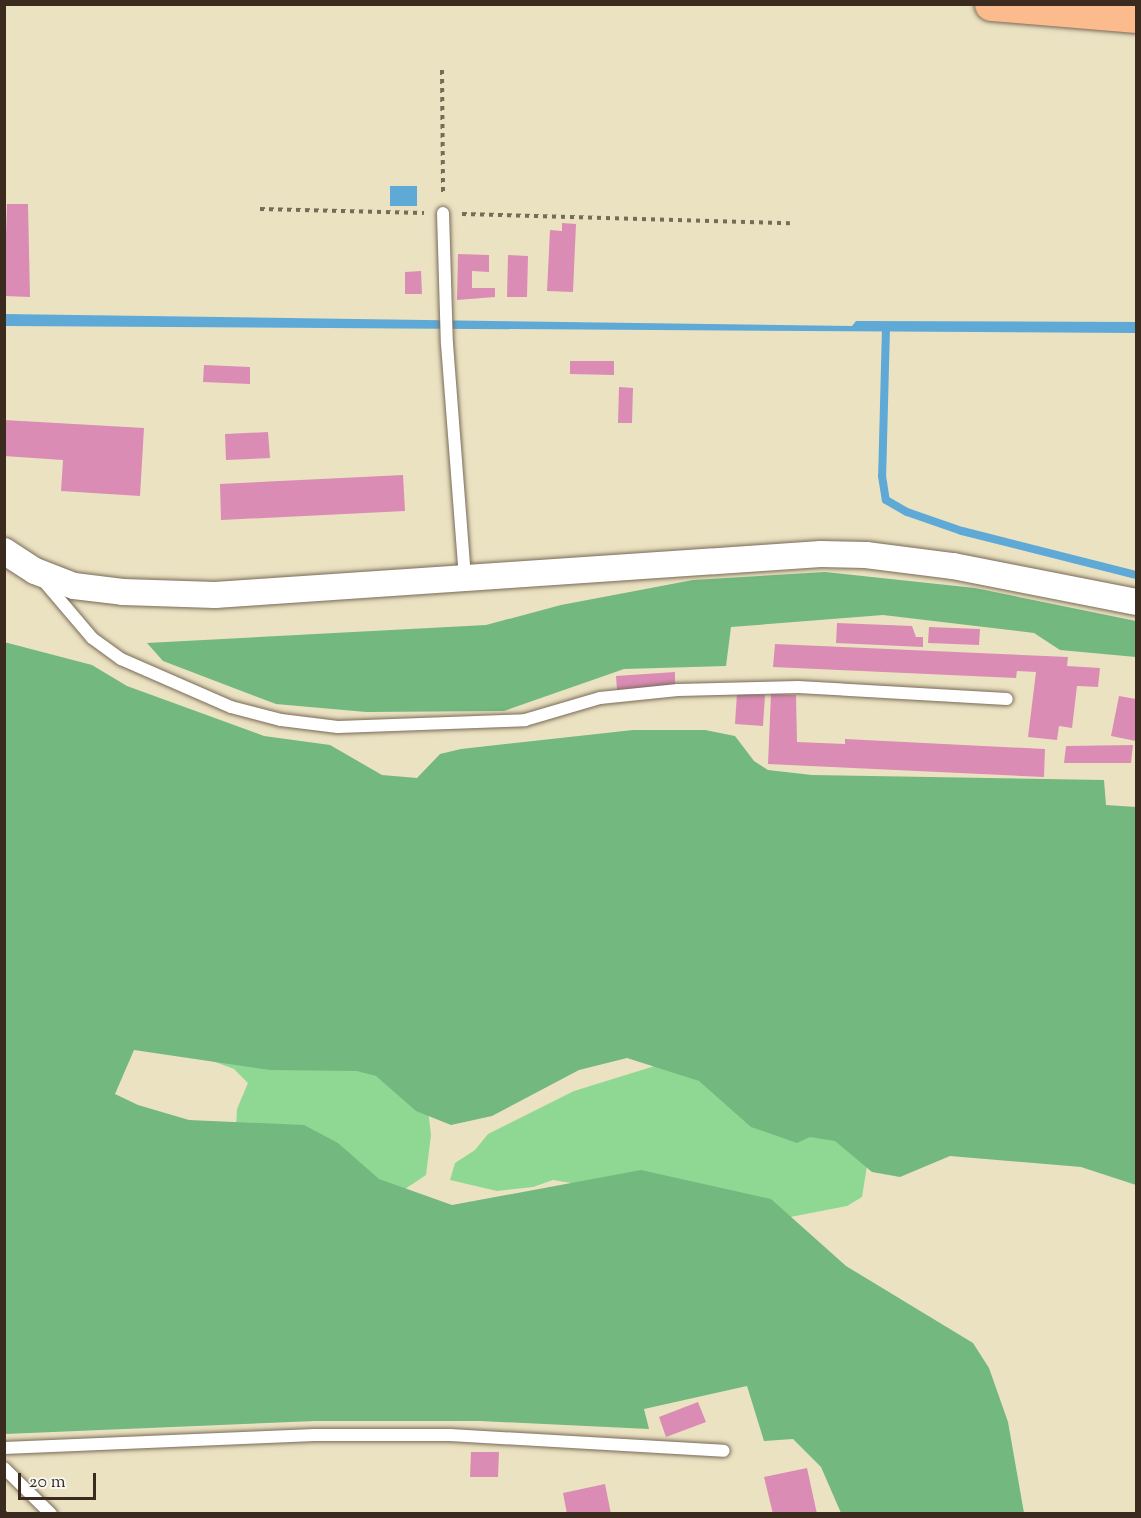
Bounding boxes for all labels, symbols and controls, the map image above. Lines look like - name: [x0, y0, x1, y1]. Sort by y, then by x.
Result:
- scale bar: [21, 1461, 99, 1499]
- text: 20 m: [29, 1470, 66, 1496]

